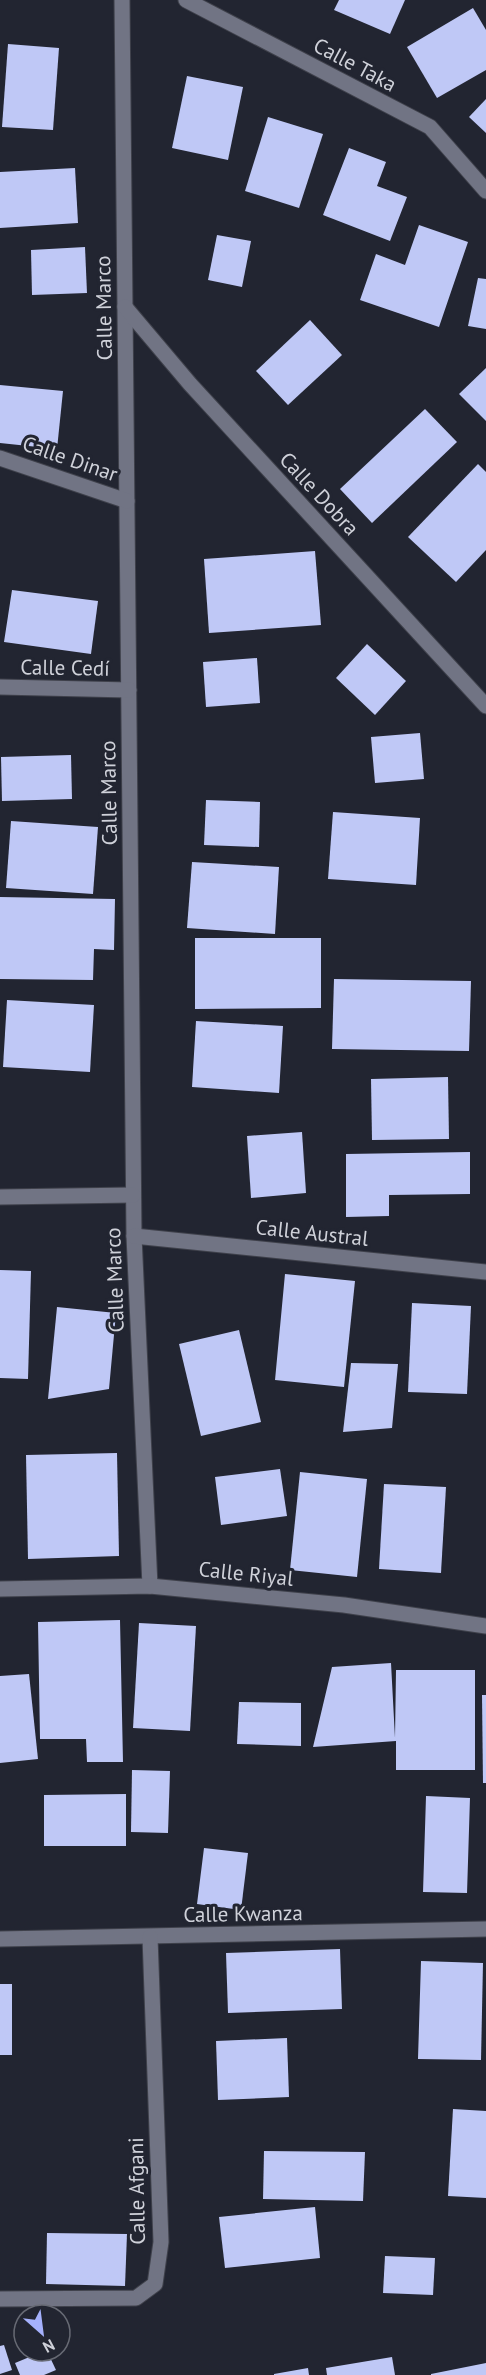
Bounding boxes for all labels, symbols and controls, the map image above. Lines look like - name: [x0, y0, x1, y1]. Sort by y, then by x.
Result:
- street label: Calle Taka: [309, 31, 401, 98]
- street label: Calle Marco: [89, 255, 118, 361]
- street label: Calle Dinar: [19, 430, 121, 487]
- street label: Calle Dobra: [274, 446, 365, 541]
- street label: Calle Cedí: [20, 653, 110, 682]
- street label: Calle Marco: [94, 740, 123, 846]
- street label: Calle Austral: [254, 1213, 370, 1252]
- street label: Calle Marco: [99, 1227, 130, 1333]
- street label: Calle Riyal: [197, 1555, 295, 1592]
- street label: Calle Kwanza: [183, 1899, 303, 1928]
- street label: Calle Afgani: [122, 2137, 151, 2245]
- north arrow: [12, 2303, 72, 2363]
- text: N: [40, 2335, 58, 2358]

